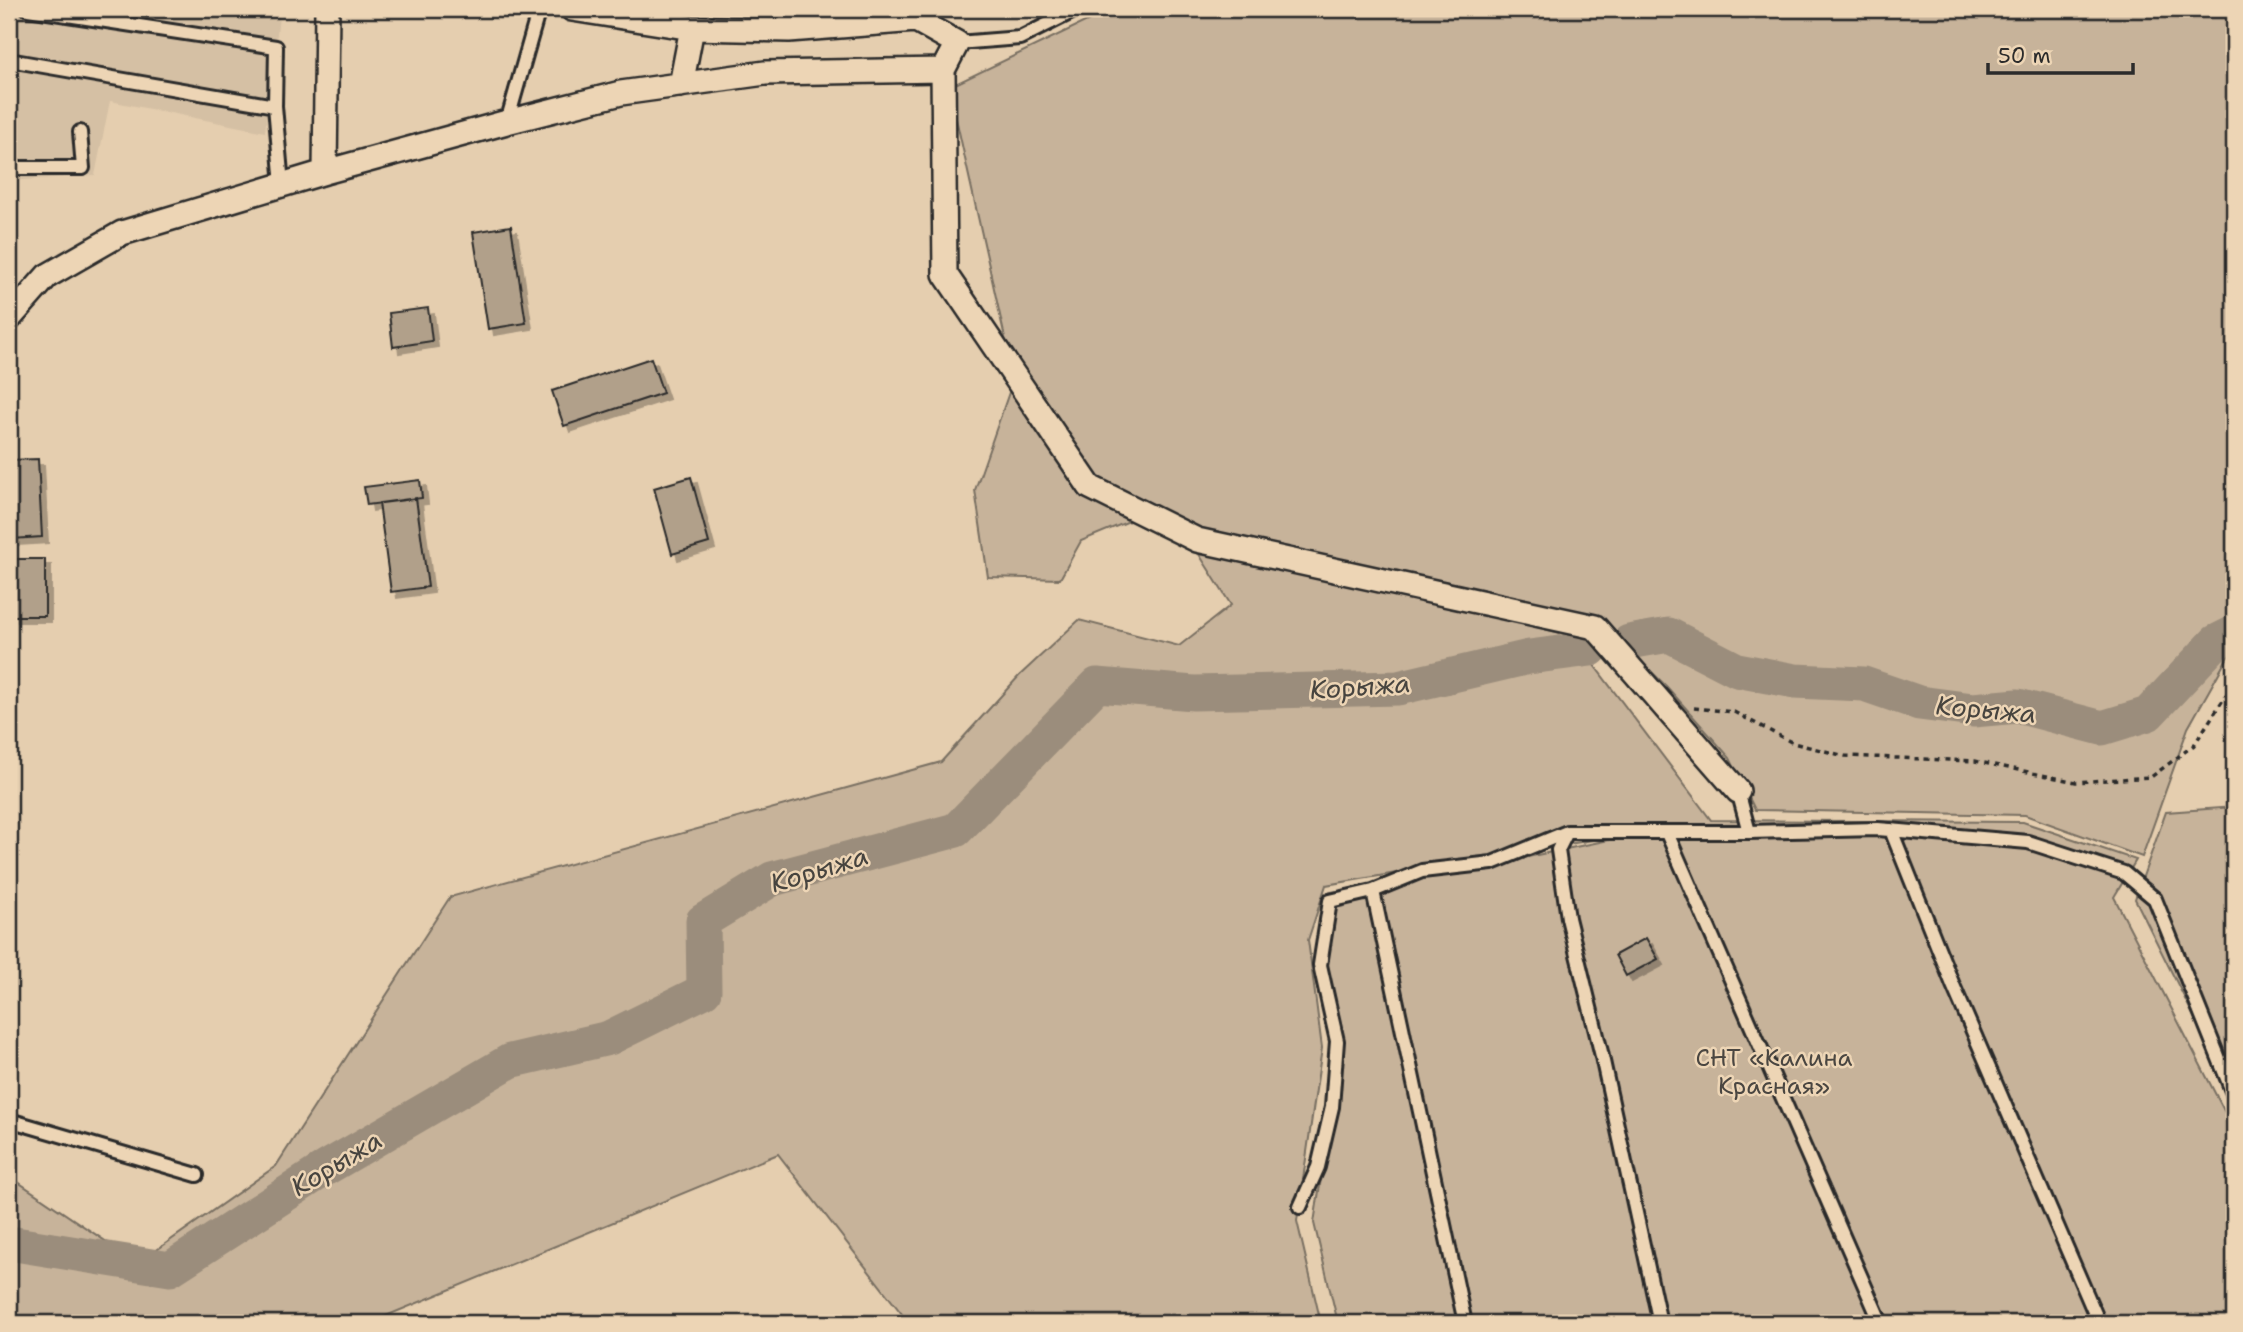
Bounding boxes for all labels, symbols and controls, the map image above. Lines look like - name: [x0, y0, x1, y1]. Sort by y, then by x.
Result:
- scale bar: [1988, 32, 2133, 76]
- text: 50 m: [1998, 42, 2051, 70]
- water label: Корыжа: [1308, 665, 1412, 707]
- water label: Корыжа: [1934, 687, 2038, 731]
- water label: Корыжа: [766, 838, 872, 900]
- park label: СНТ «Калина Красная»: [1696, 1042, 1853, 1102]
- water label: Корыжа: [284, 1122, 388, 1204]

